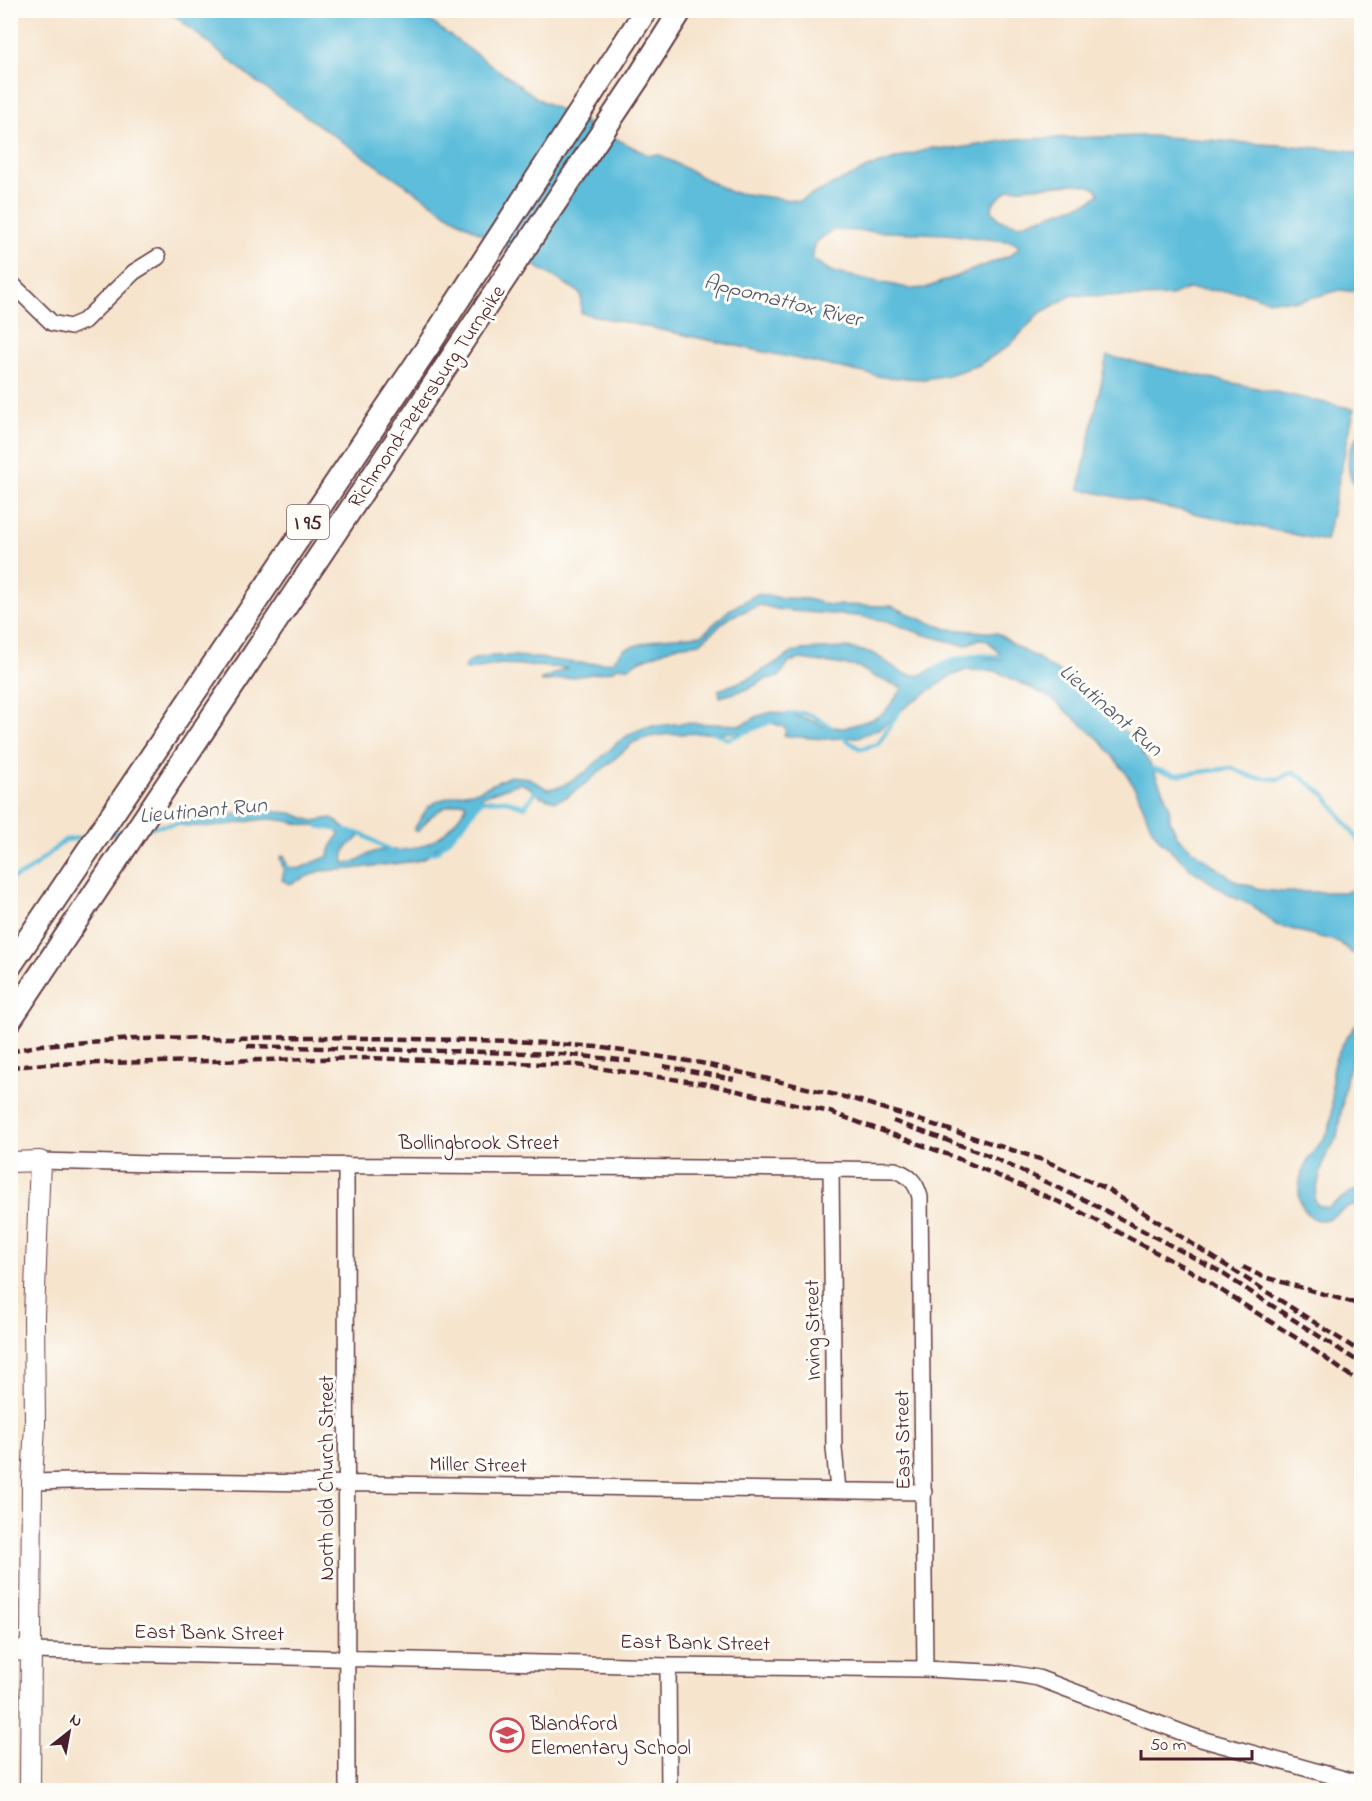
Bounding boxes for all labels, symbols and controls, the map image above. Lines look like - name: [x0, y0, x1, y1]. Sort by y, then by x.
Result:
- water label: Appomattox River: [700, 267, 868, 338]
- street label: Richmond-Petersburg Turnpike: [342, 279, 516, 516]
- road number: I 95: [287, 505, 329, 539]
- water label: Lieutinant Run: [1051, 657, 1170, 766]
- water label: Lieutinant Run: [138, 790, 269, 833]
- street label: Bollingbrook Street: [398, 1129, 559, 1161]
- street label: Irving Street: [798, 1279, 832, 1381]
- street label: North Old Church Street: [313, 1375, 343, 1581]
- street label: East Street: [888, 1390, 920, 1490]
- street label: Miller Street: [429, 1450, 527, 1482]
- street label: East Bank Street: [134, 1618, 284, 1650]
- street label: East Bank Street: [620, 1628, 770, 1660]
- north arrow: [39, 1702, 99, 1762]
- text: N: [65, 1708, 87, 1734]
- place label: Blandford Elementary School: [529, 1710, 691, 1766]
- school or university icon: Blandford Elementary School: [489, 1717, 525, 1753]
- scale bar: [1141, 1723, 1252, 1761]
- text: 50 m: [1150, 1733, 1187, 1759]

